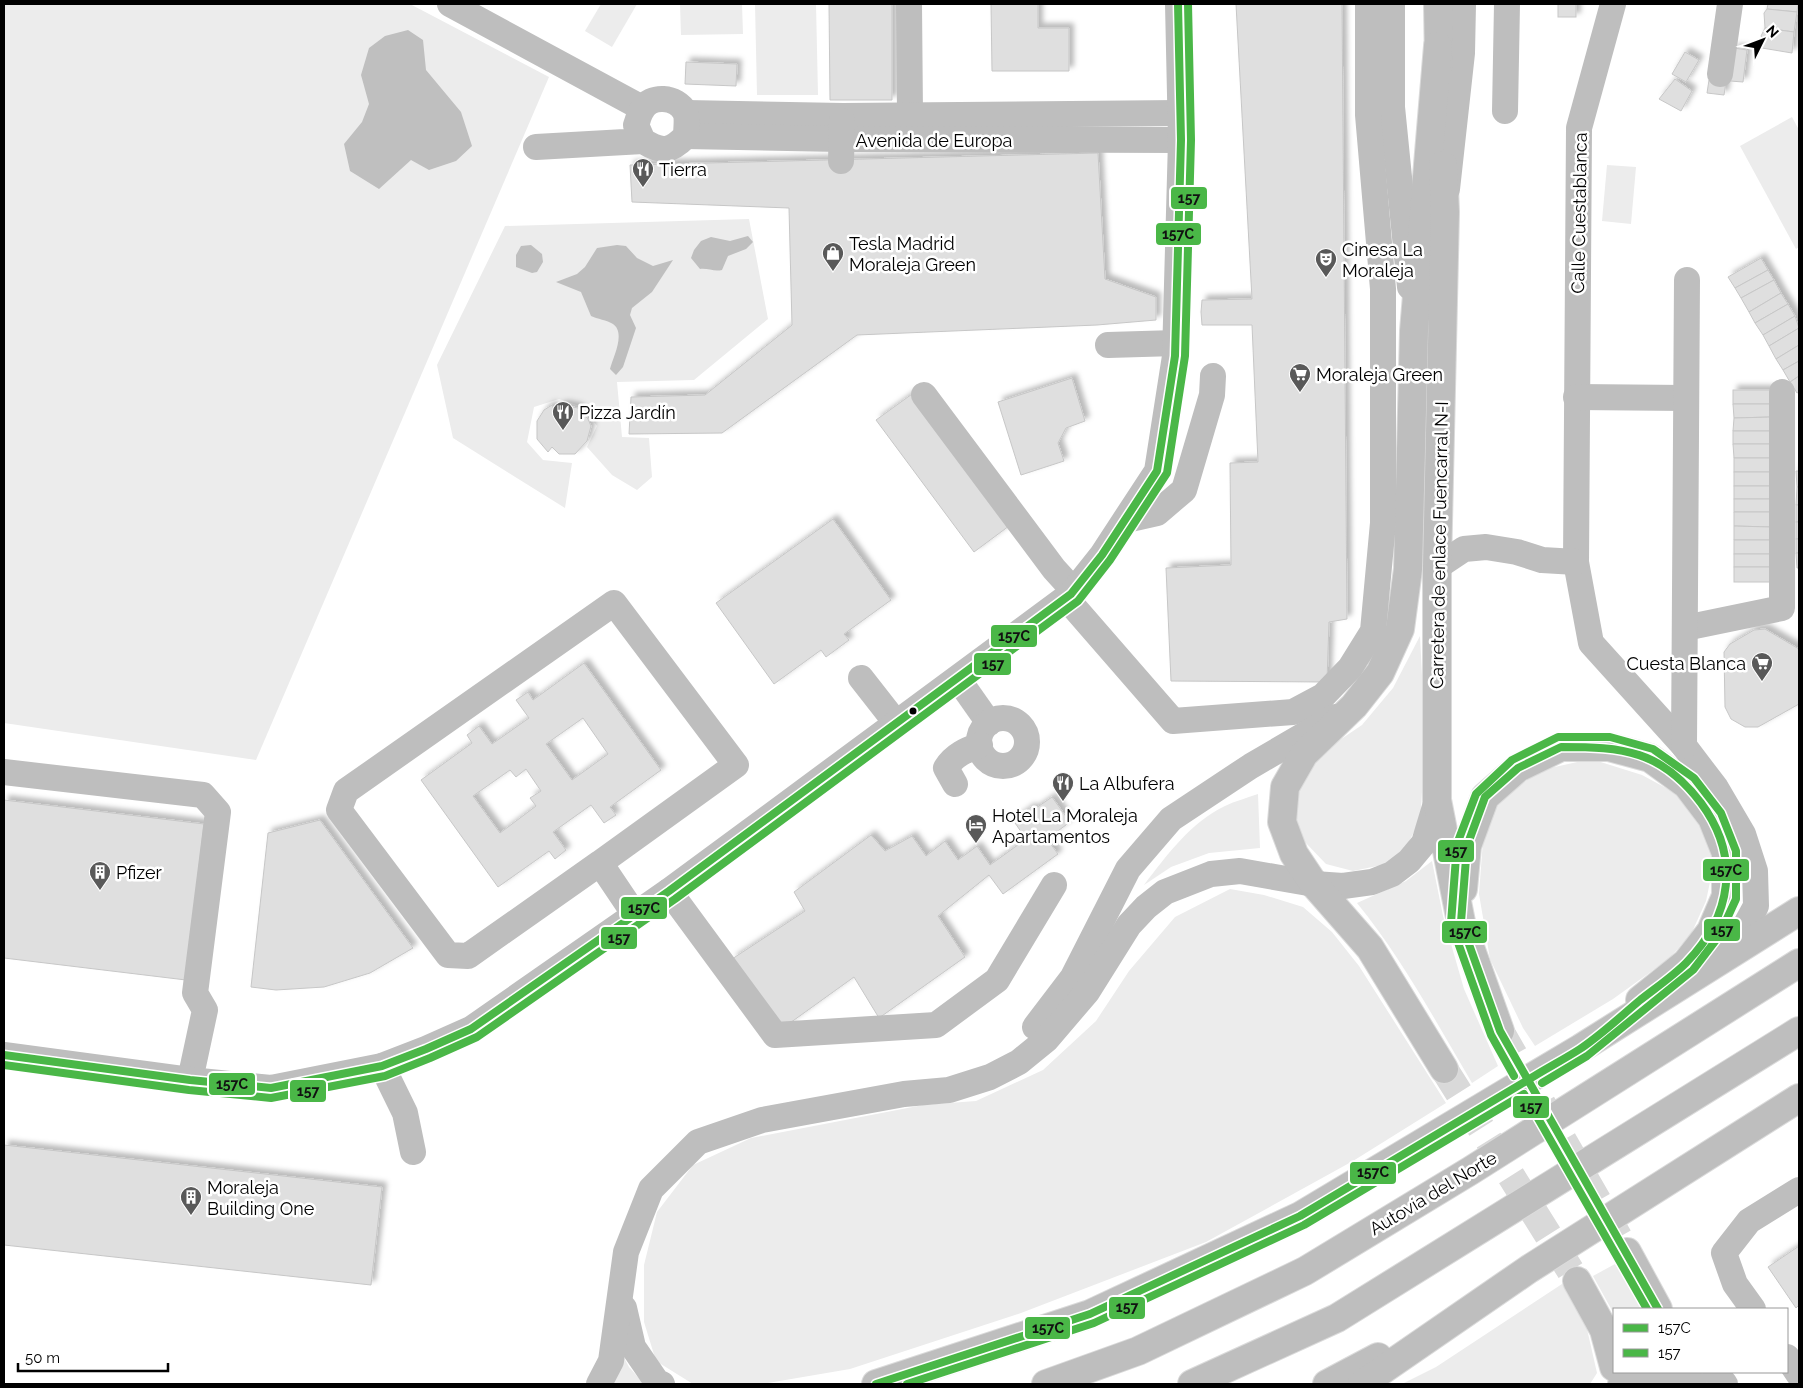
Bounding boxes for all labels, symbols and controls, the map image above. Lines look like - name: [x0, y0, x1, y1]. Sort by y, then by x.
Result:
- north arrow: [1738, 15, 1788, 65]
- text: N: [1763, 22, 1782, 41]
- street label: Avenida de Europa: [856, 130, 1012, 151]
- street label: Calle Cuestablanca: [1567, 132, 1591, 294]
- restaurant icon: Tierra: [631, 157, 655, 188]
- place label: Tierra: [659, 159, 707, 180]
- line badge: 157: [1170, 186, 1208, 210]
- text: 157: [1178, 190, 1200, 206]
- line badge: 157C: [1155, 222, 1202, 246]
- text: 157C: [1162, 226, 1194, 242]
- place label: Tesla Madrid Moraleja Green: [849, 233, 976, 275]
- place label: Cinesa La Moraleja: [1342, 239, 1423, 281]
- shop icon: Tesla Madrid Moraleja Green: [821, 241, 845, 272]
- theatre icon: Cinesa La Moraleja: [1314, 247, 1338, 278]
- supermarket icon: Moraleja Green: [1288, 362, 1312, 393]
- place label: Moraleja Green: [1316, 364, 1443, 385]
- restaurant icon: Pizza Jardín: [551, 400, 575, 431]
- street label: Carretera de enlace Fuencarral N-I: [1426, 401, 1452, 689]
- place label: Pizza Jardín: [579, 402, 676, 423]
- line badge: 157C: [990, 624, 1038, 648]
- text: 157C: [998, 628, 1030, 644]
- supermarket icon: Cuesta Blanca: [1750, 651, 1774, 682]
- line badge: 157: [973, 652, 1012, 676]
- place label: Cuesta Blanca: [1626, 653, 1746, 674]
- text: 157: [982, 656, 1004, 672]
- unlabelled marker: [908, 706, 918, 716]
- restaurant icon: La Albufera: [1051, 771, 1075, 802]
- place label: La Albufera: [1079, 773, 1175, 794]
- place label: Hotel La Moraleja Apartamentos: [992, 805, 1138, 847]
- hotel icon: Hotel La Moraleja Apartamentos: [964, 813, 988, 844]
- line badge: 157: [1437, 839, 1475, 863]
- text: 157: [1445, 843, 1467, 859]
- line badge: 157C: [1702, 858, 1750, 882]
- building icon: Pfizer: [88, 860, 112, 891]
- place label: Pfizer: [116, 862, 162, 883]
- text: 157C: [1710, 862, 1742, 878]
- line badge: 157C: [620, 896, 668, 920]
- text: 157C: [628, 900, 660, 916]
- line badge: 157: [1703, 918, 1741, 942]
- line badge: 157C: [1441, 920, 1488, 944]
- text: 157: [1711, 922, 1733, 938]
- text: 157C: [1449, 924, 1481, 940]
- line badge: 157: [600, 926, 638, 950]
- text: 157: [608, 930, 630, 946]
- line badge: 157C: [208, 1072, 256, 1096]
- text: 157C: [216, 1076, 248, 1092]
- line badge: 157: [289, 1079, 327, 1103]
- text: 157: [297, 1083, 319, 1099]
- line badge: 157: [1512, 1095, 1550, 1119]
- text: 157: [1520, 1099, 1542, 1115]
- street label: Autovía del Norte: [1366, 1147, 1501, 1239]
- line badge: 157C: [1349, 1161, 1397, 1185]
- text: 157C: [1357, 1164, 1389, 1180]
- place label: Moraleja Building One: [207, 1177, 315, 1219]
- building icon: Moraleja Building One: [179, 1185, 203, 1216]
- line badge: 157: [1108, 1296, 1146, 1320]
- text: 157: [1116, 1299, 1138, 1315]
- legend: [1613, 1308, 1788, 1373]
- line badge: 157C: [1024, 1316, 1071, 1340]
- text: 157C: [1658, 1319, 1691, 1337]
- text: 157C: [1032, 1320, 1064, 1336]
- scale bar: [18, 1340, 168, 1372]
- text: 157: [1658, 1344, 1681, 1362]
- text: 50 m: [25, 1349, 60, 1367]

